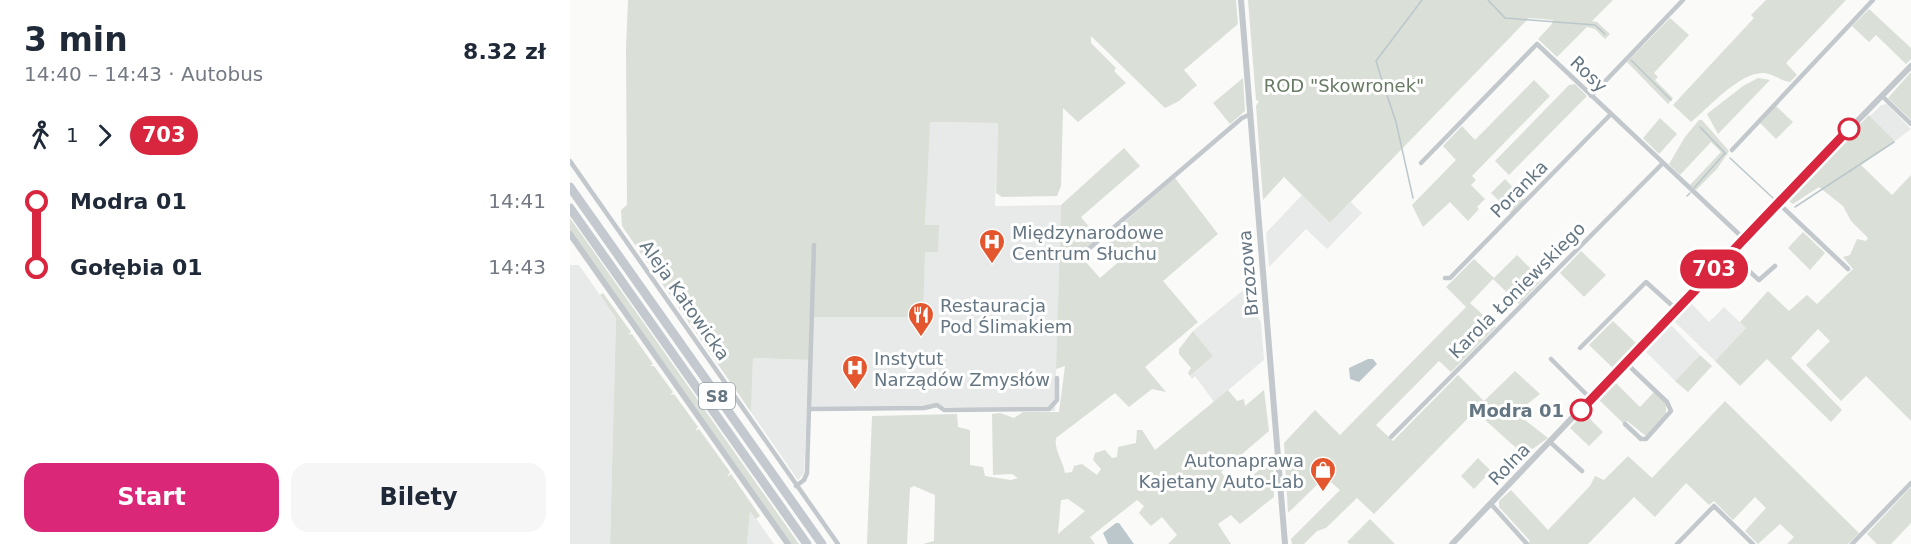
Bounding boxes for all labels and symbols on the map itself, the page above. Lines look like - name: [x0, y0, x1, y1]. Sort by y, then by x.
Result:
- street label: Rosy: [1566, 52, 1612, 97]
- park label: ROD "Skowronek": [1264, 75, 1424, 96]
- unlabelled marker: [1838, 118, 1860, 140]
- street label: Poranka: [1486, 156, 1552, 222]
- street label: Karola Łoniewskiego: [1445, 218, 1589, 362]
- place label: Międzynarodowe Centrum Słuchu: [1012, 222, 1164, 264]
- hospital icon: Międzynarodowe Centrum Słuchu: [977, 227, 1007, 265]
- street label: Brzozowa: [1234, 229, 1262, 317]
- street label: Aleja Katowicka: [636, 236, 734, 364]
- line badge: 703: [1680, 250, 1748, 288]
- place label: Restauracja Pod Ślimakiem: [940, 295, 1072, 337]
- restaurant icon: Restauracja Pod Ślimakiem: [906, 300, 936, 338]
- place label: Instytut Narządów Zmysłów: [874, 348, 1050, 390]
- hospital icon: Instytut Narządów Zmysłów: [840, 353, 870, 391]
- road number: S8: [699, 383, 735, 409]
- marker: Modra 01: [1570, 399, 1592, 421]
- place label: Modra 01: [1468, 400, 1564, 421]
- street label: Rolna: [1484, 439, 1534, 489]
- place label: Autonaprawa Kajetany Auto-Lab: [1138, 450, 1304, 492]
- shop icon: Autonaprawa Kajetany Auto-Lab: [1308, 455, 1338, 493]

